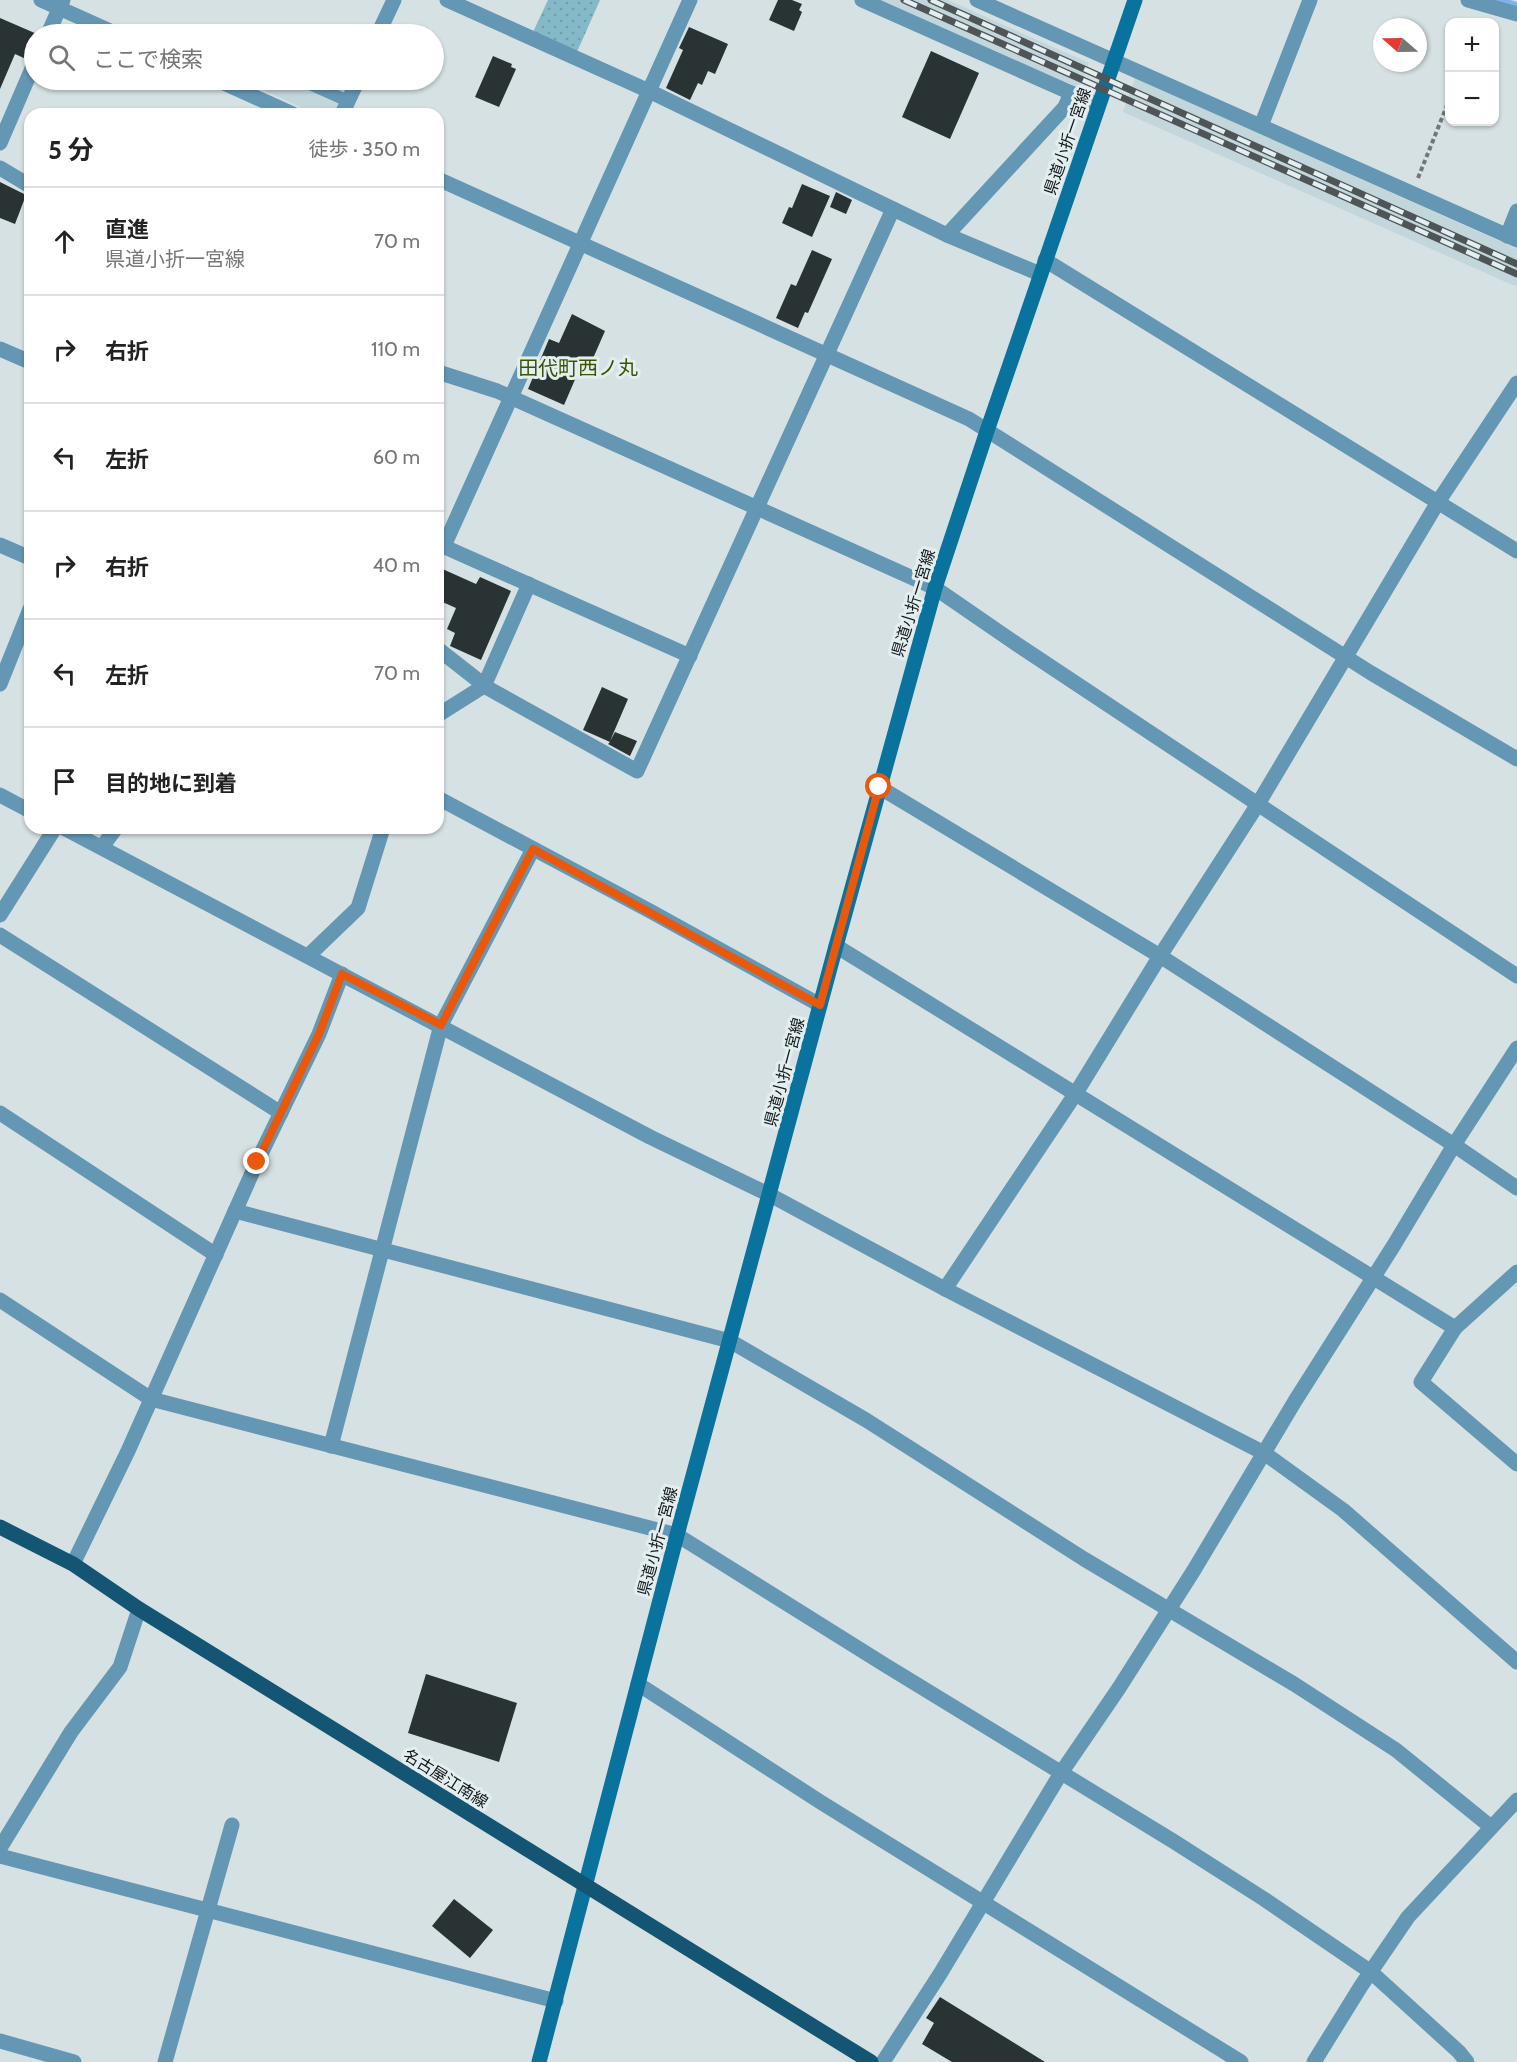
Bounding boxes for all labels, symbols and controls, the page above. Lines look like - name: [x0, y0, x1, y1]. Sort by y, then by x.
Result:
- north arrow: [1373, 18, 1427, 72]
- map controls: [1445, 18, 1499, 126]
- button: +: [1445, 18, 1499, 72]
- search box: [24, 24, 444, 90]
- icon: search: [45, 41, 78, 74]
- text: ここで検索: [93, 46, 203, 73]
- button: −: [1445, 72, 1499, 126]
- street label: 県道小折一宮線: [1040, 85, 1095, 197]
- text: 5 分: [48, 134, 94, 166]
- text: 徒歩 · 350 m: [309, 137, 420, 161]
- text: 直進: [105, 216, 149, 243]
- icon: ahead: [48, 225, 81, 258]
- text: 70 m: [374, 229, 420, 253]
- text: 県道小折一宮線: [105, 247, 245, 271]
- icon: right: [48, 333, 81, 366]
- text: 110 m: [371, 337, 420, 361]
- text: 右折: [105, 338, 149, 365]
- district label: 田代町西ノ丸: [518, 356, 638, 380]
- icon: left: [48, 441, 81, 474]
- text: 60 m: [373, 445, 420, 469]
- text: 左折: [105, 446, 149, 473]
- street label: 県道小折一宮線: [888, 547, 939, 659]
- icon: right: [48, 549, 81, 582]
- text: 40 m: [372, 553, 420, 577]
- text: 右折: [105, 554, 149, 581]
- icon: left: [48, 657, 81, 690]
- text: 70 m: [374, 661, 420, 685]
- text: 左折: [105, 662, 149, 689]
- icon: arrive: [48, 765, 81, 798]
- text: 目的地に到着: [105, 770, 237, 797]
- route start: [865, 773, 891, 799]
- street label: 県道小折一宮線: [761, 1016, 808, 1129]
- route end: [243, 1148, 269, 1174]
- street label: 県道小折一宮線: [634, 1485, 681, 1598]
- street label: 名古屋江南線: [400, 1745, 491, 1812]

